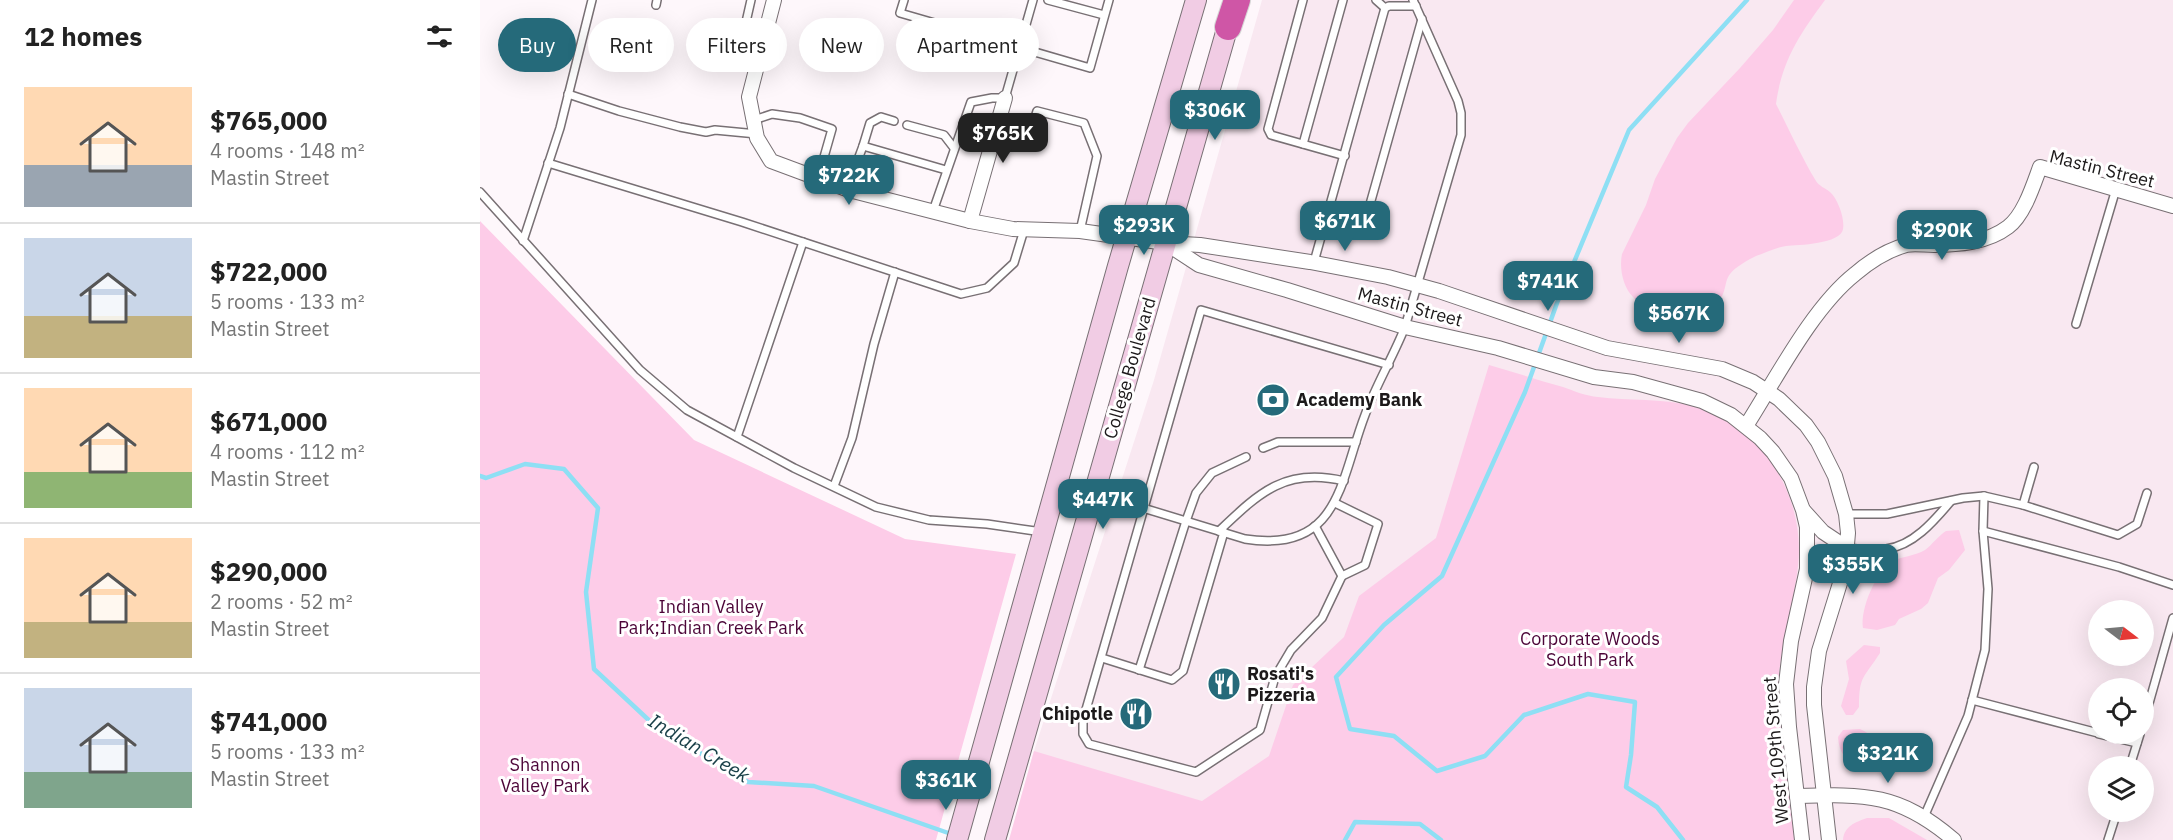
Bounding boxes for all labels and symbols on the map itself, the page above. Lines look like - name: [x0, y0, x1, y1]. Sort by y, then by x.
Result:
- pin: $306K: [1173, 90, 1257, 141]
- pin: $765K: [961, 113, 1045, 164]
- street label: Mastin Street: [2047, 144, 2157, 193]
- pin: $722K: [807, 155, 891, 206]
- pin: $671K: [1303, 201, 1387, 252]
- pin: $293K: [1102, 205, 1186, 256]
- pin: $290K: [1900, 210, 1984, 261]
- pin: $741K: [1506, 261, 1590, 312]
- street label: Mastin Street: [1355, 281, 1465, 332]
- pin: $567K: [1637, 293, 1721, 344]
- street label: College Boulevard: [1098, 294, 1161, 441]
- bank icon: Academy Bank: [1255, 382, 1291, 418]
- place label: Academy Bank: [1296, 388, 1423, 411]
- pin: $447K: [1061, 479, 1145, 530]
- pin: $355K: [1811, 544, 1895, 595]
- park label: Indian Valley Park;Indian Creek Park: [618, 595, 804, 639]
- north arrow: [2088, 600, 2154, 666]
- park label: Corporate Woods South Park: [1520, 627, 1660, 671]
- place label: Rosati's Pizzeria: [1247, 662, 1315, 706]
- restaurant icon: Rosati's Pizzeria: [1206, 666, 1242, 702]
- street label: West 109th Street: [1758, 676, 1793, 824]
- restaurant icon: Chipotle: [1118, 696, 1154, 732]
- place label: Chipotle: [1042, 702, 1113, 725]
- water label: Indian Creek: [644, 707, 755, 789]
- pin: $321K: [1846, 733, 1930, 784]
- park label: Shannon Valley Park: [500, 753, 590, 797]
- pin: $361K: [904, 760, 988, 811]

